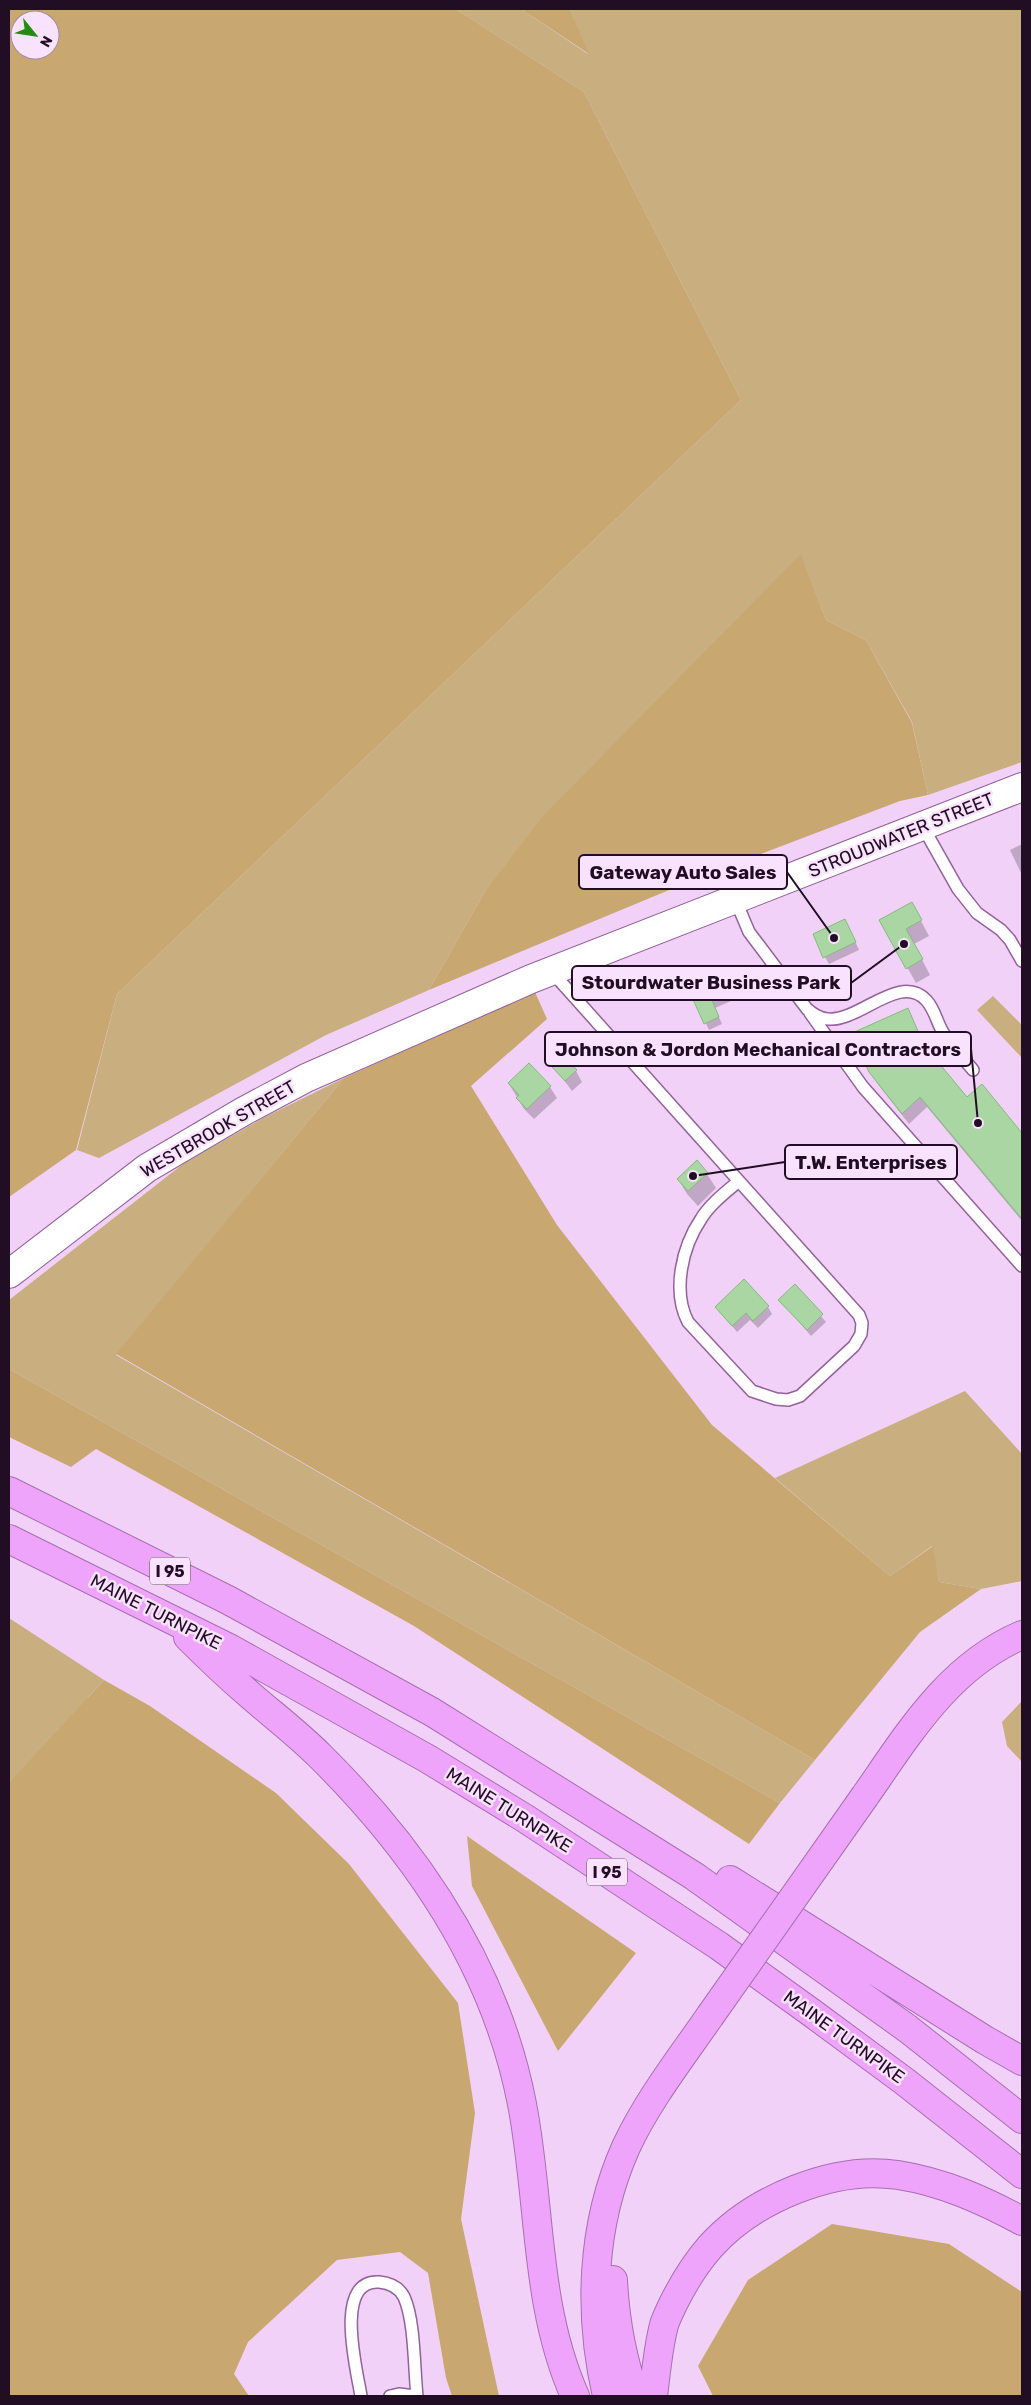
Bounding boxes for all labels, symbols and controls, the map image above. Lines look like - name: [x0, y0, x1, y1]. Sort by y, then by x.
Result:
- north arrow: [10, 10, 60, 60]
- text: N: [36, 33, 56, 50]
- street label: STROUDWATER STREET: [805, 788, 997, 882]
- callout: Gateway Auto Sales: [579, 855, 787, 889]
- text: Gateway Auto Sales: [590, 861, 776, 884]
- callout: Stourdwater Business Park: [572, 966, 851, 1000]
- text: Stourdwater Business Park: [582, 971, 840, 994]
- callout: Johnson & Jordon Mechanical Contractors: [545, 1032, 971, 1066]
- text: Johnson & Jordon Mechanical Contractors: [555, 1038, 961, 1061]
- street label: WESTBROOK STREET: [136, 1076, 300, 1182]
- callout: T.W. Enterprises: [785, 1145, 957, 1179]
- text: T.W. Enterprises: [795, 1151, 947, 1174]
- road number: I 95: [150, 1558, 190, 1584]
- street label: MAINE TURNPIKE: [87, 1569, 225, 1655]
- street label: MAINE TURNPIKE: [442, 1762, 576, 1858]
- road number: I 95: [587, 1858, 627, 1885]
- street label: MAINE TURNPIKE: [779, 1986, 909, 2088]

